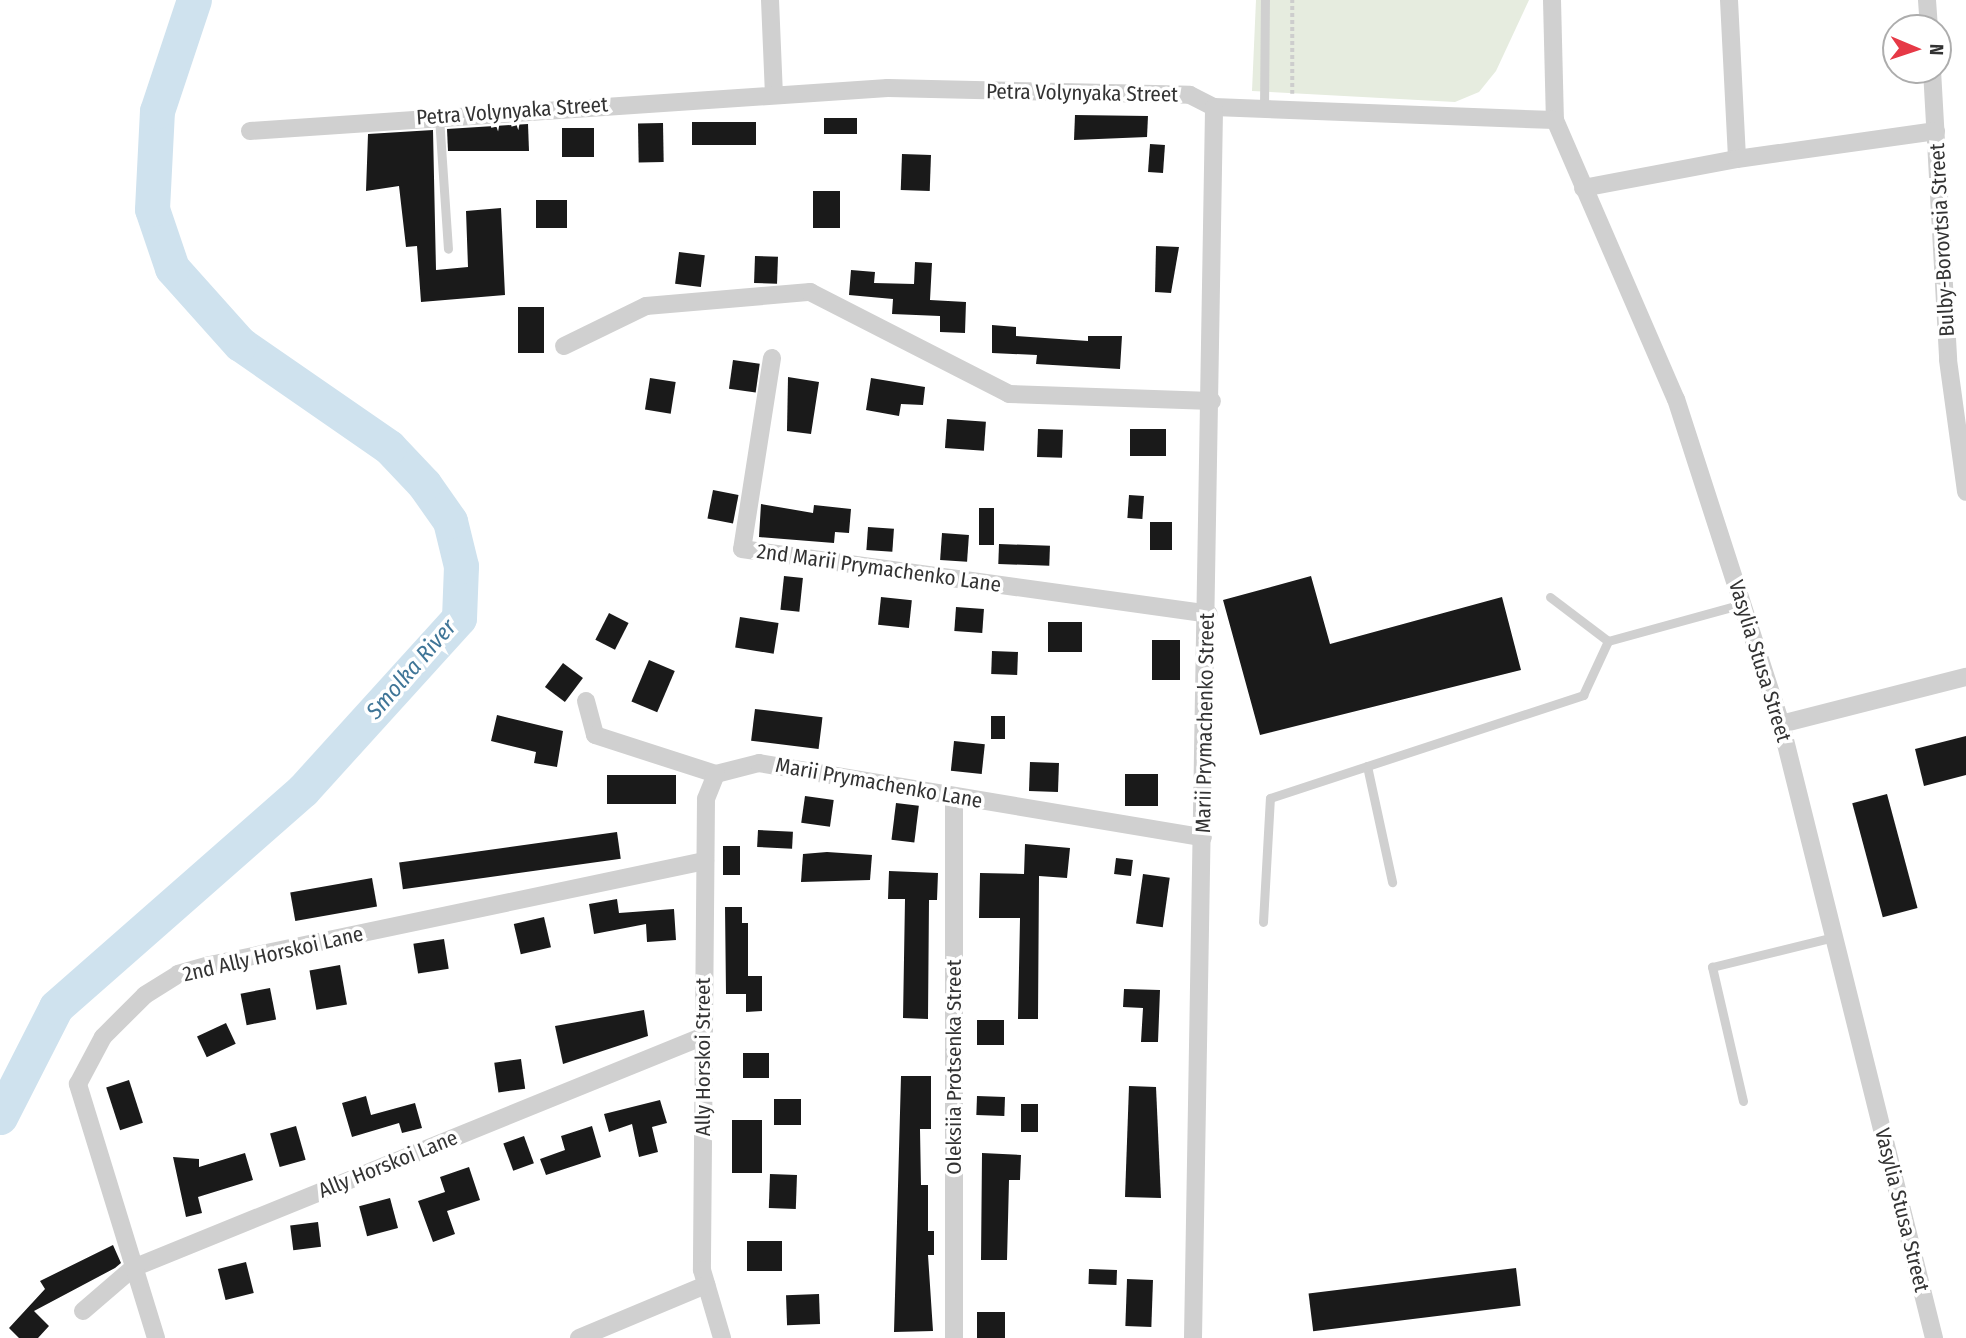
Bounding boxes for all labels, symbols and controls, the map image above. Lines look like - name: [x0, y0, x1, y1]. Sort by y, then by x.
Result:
- north arrow: [1882, 14, 1952, 84]
- text: N: [1925, 44, 1948, 56]
- street label: Petra Volynyaka Street: [986, 79, 1178, 107]
- street label: Petra Volynyaka Street: [415, 92, 609, 130]
- street label: Bulby-Borovtsia Street: [1924, 143, 1960, 337]
- street label: 2nd Marii Prymachenko Lane: [755, 538, 1003, 598]
- street label: Vasylia Stusa Street: [1723, 577, 1797, 745]
- street label: Marii Prymachenko Street: [1190, 613, 1220, 833]
- water label: Smolka River: [360, 614, 462, 724]
- street label: Marii Prymachenko Lane: [774, 752, 984, 814]
- street label: 2nd Ally Horskoi Lane: [180, 921, 366, 987]
- street label: Oleksiia Protsenka Street: [941, 959, 967, 1175]
- street label: Ally Horskoi Street: [690, 978, 716, 1136]
- street label: Ally Horskoi Lane: [315, 1125, 461, 1203]
- street label: Vasylia Stusa Street: [1869, 1125, 1935, 1295]

